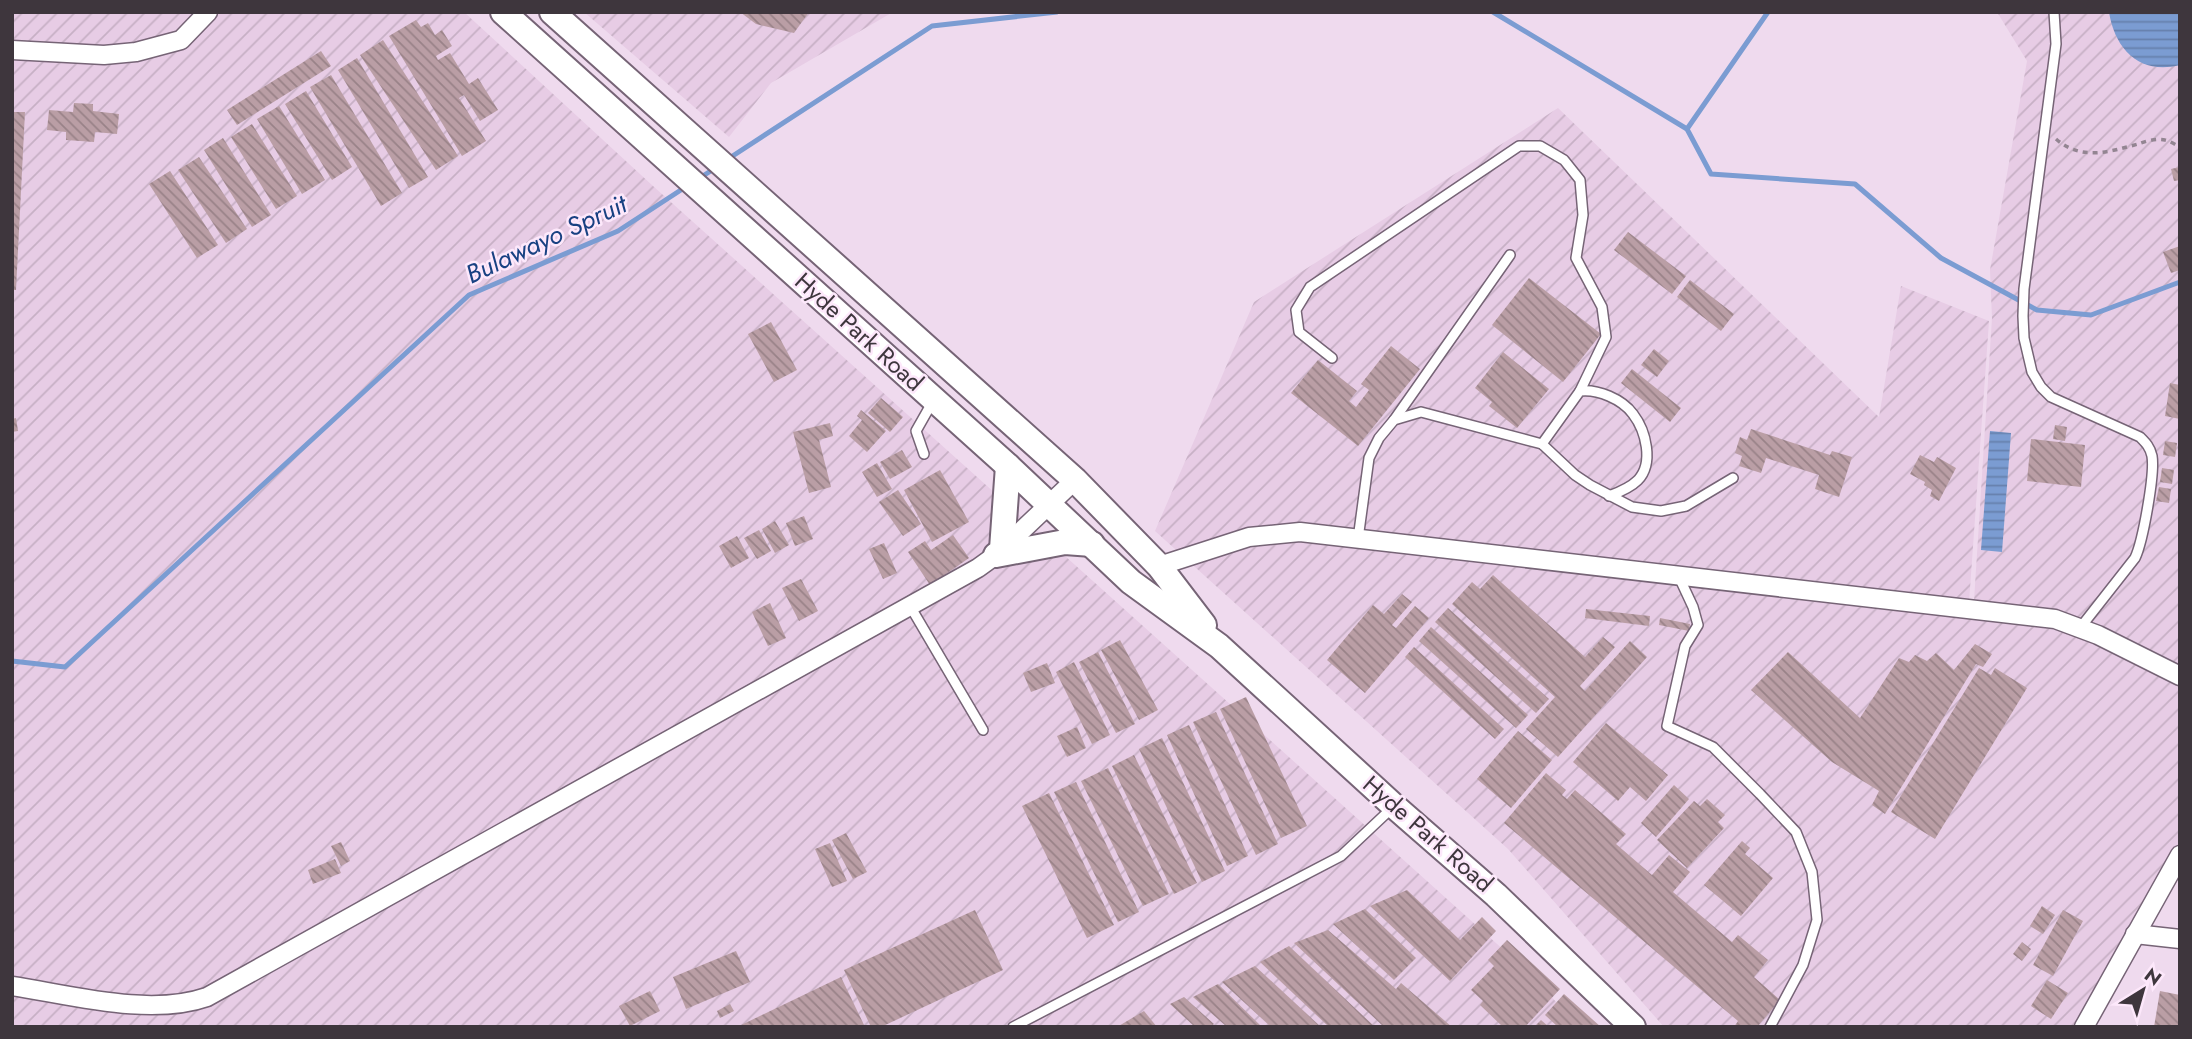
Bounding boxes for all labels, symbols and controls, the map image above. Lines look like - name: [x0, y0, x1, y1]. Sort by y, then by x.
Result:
- water label: Bulawayo Spruit: [459, 184, 635, 293]
- street label: Hyde Park Road: [787, 264, 932, 399]
- street label: Hyde Park Road: [1355, 767, 1501, 900]
- north arrow: [2108, 955, 2178, 1025]
- text: N: [2139, 961, 2167, 992]

